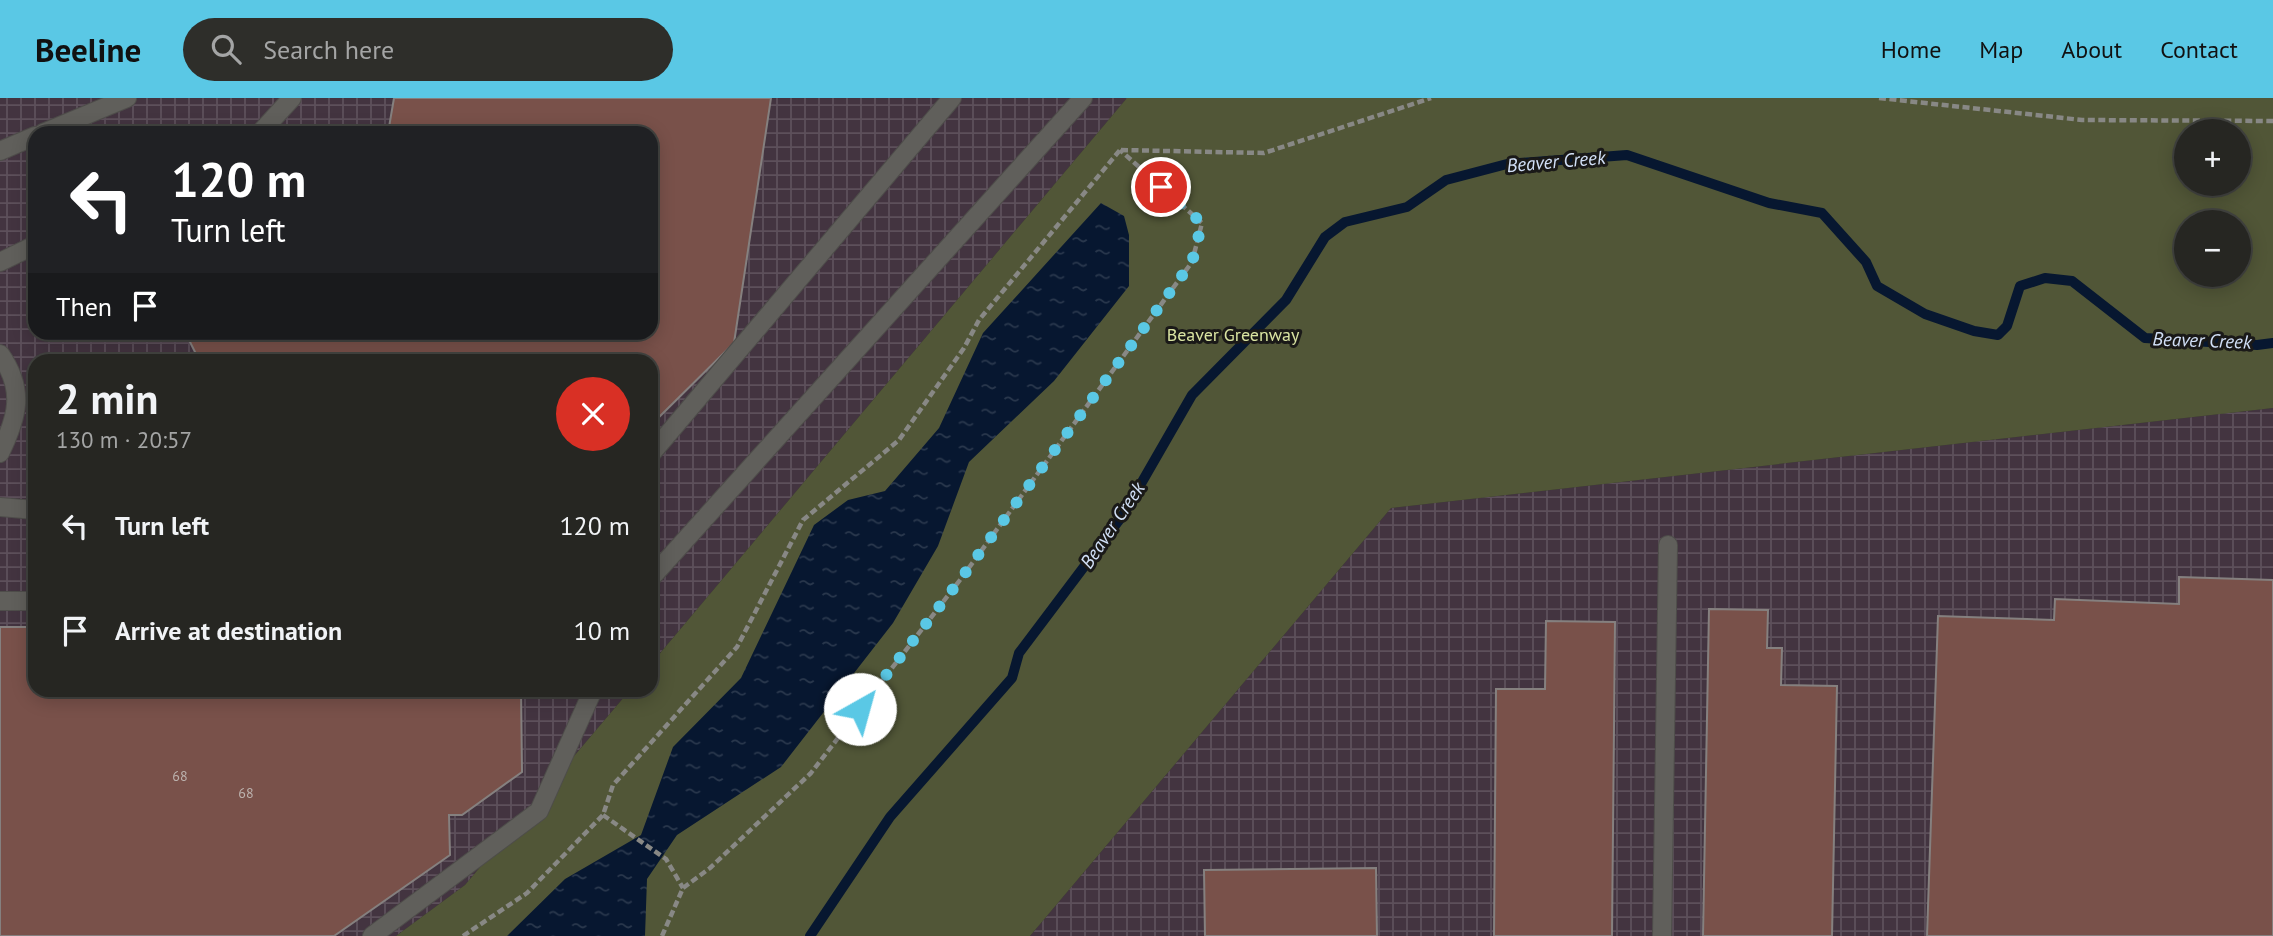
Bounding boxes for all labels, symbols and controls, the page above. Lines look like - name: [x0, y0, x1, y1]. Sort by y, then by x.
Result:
- search box: [183, 18, 673, 81]
- text: Beeline: [35, 28, 141, 71]
- icon: search: [207, 30, 245, 68]
- text: Search here: [263, 33, 394, 66]
- text: Home: [1881, 34, 1941, 65]
- text: Map: [1979, 34, 2023, 65]
- text: About: [2061, 34, 2122, 65]
- text: Contact: [2160, 34, 2238, 65]
- map controls: [2174, 119, 2251, 287]
- button: +: [2174, 119, 2251, 196]
- water label: Beaver Creek: [1506, 145, 1608, 177]
- text: 120 m: [171, 147, 306, 211]
- icon: left: [56, 154, 147, 245]
- pin: [1131, 157, 1191, 217]
- icon: arrive: [1142, 168, 1180, 206]
- text: Turn left: [171, 209, 286, 251]
- button: −: [2174, 210, 2251, 287]
- icon: arrive: [126, 287, 164, 325]
- text: Then: [56, 290, 112, 323]
- park label: Beaver Greenway: [1167, 323, 1300, 346]
- water label: Beaver Creek: [2152, 326, 2253, 354]
- text: 2 min: [56, 371, 158, 426]
- button: close: [556, 377, 630, 451]
- text: 130 m · 20:57: [56, 425, 192, 454]
- water label: Beaver Creek: [1074, 476, 1150, 573]
- icon: left: [56, 507, 94, 545]
- text: Turn left: [115, 509, 209, 542]
- text: 120 m: [559, 509, 630, 542]
- icon: arrive: [56, 612, 94, 650]
- text: Arrive at destination: [115, 614, 342, 647]
- text: 10 m: [574, 614, 630, 647]
- position arrow: [823, 672, 897, 746]
- house number: 68: [172, 767, 188, 785]
- house number: 68: [238, 784, 254, 802]

